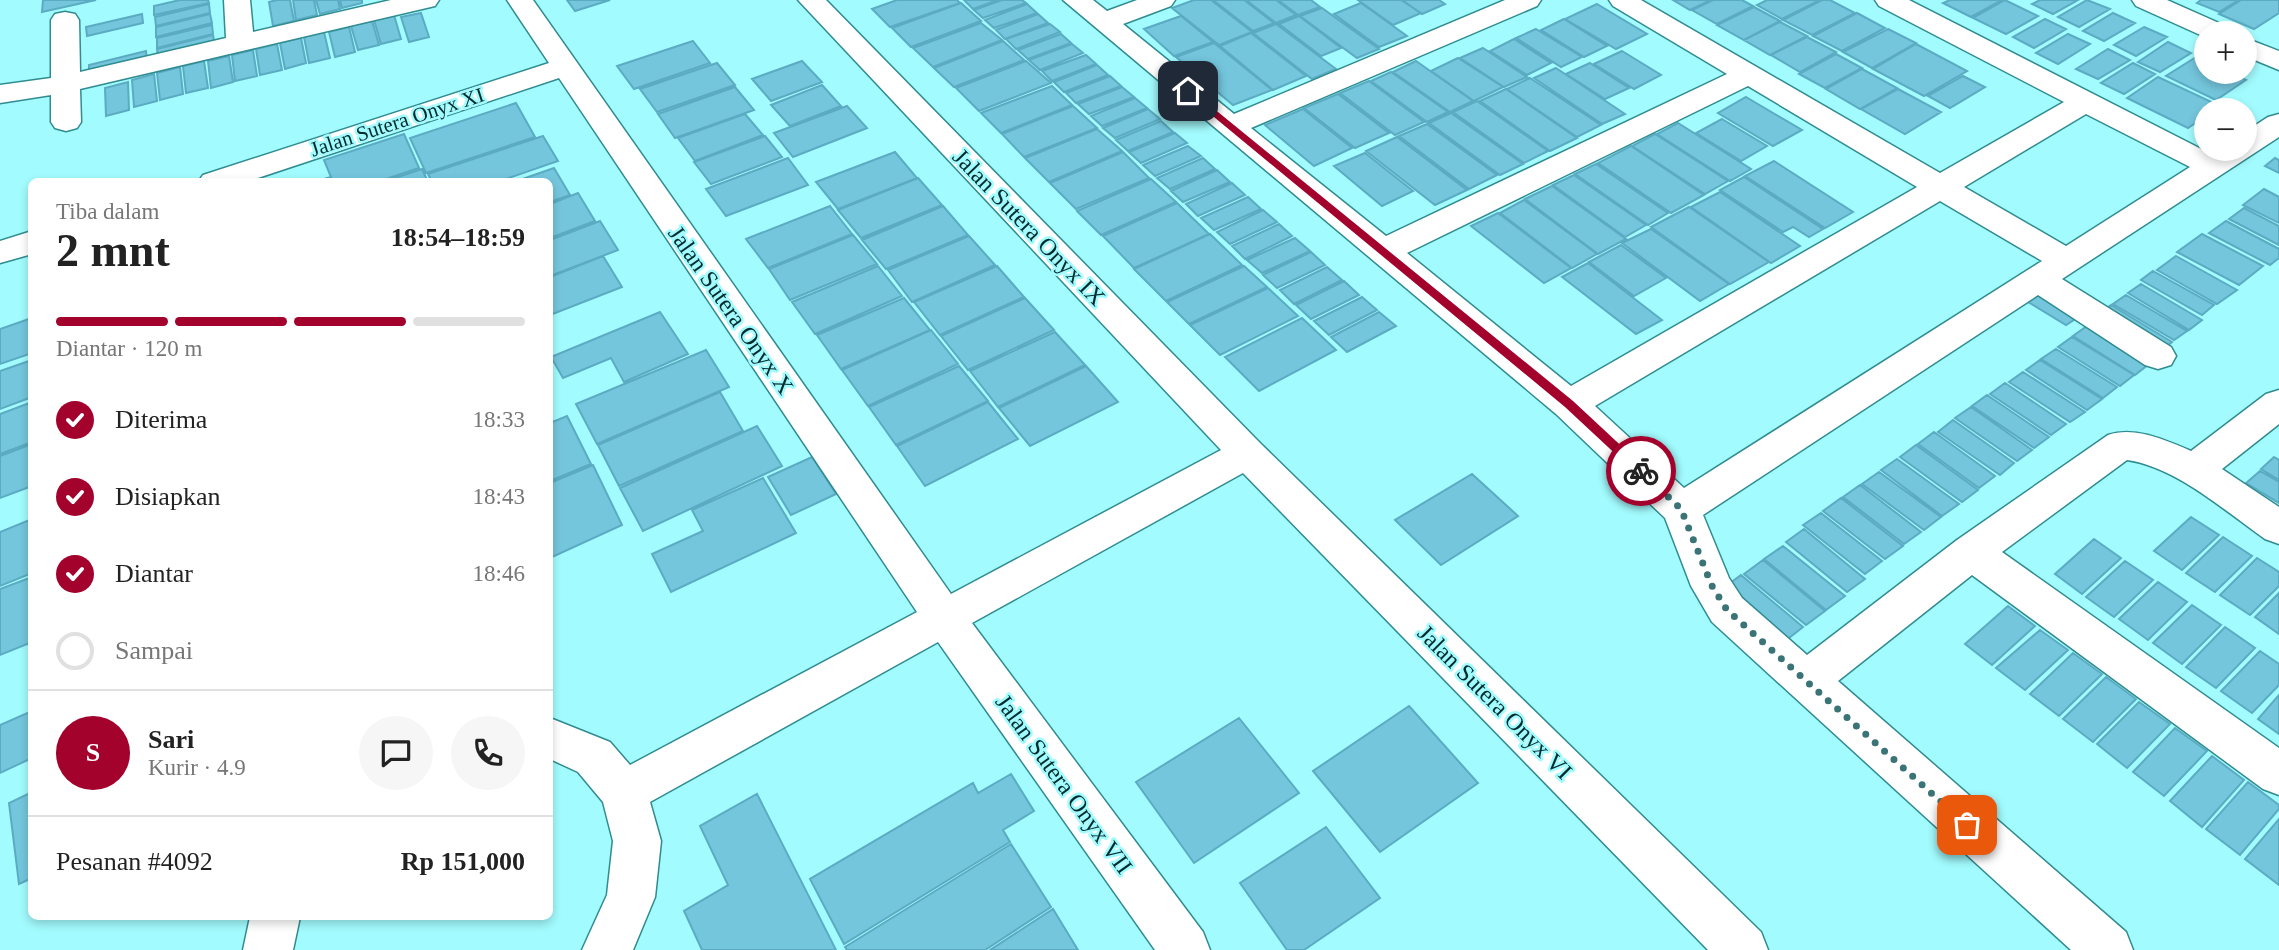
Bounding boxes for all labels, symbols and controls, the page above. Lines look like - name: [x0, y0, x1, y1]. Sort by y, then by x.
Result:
- map controls: [2194, 21, 2257, 161]
- button: +: [2194, 21, 2257, 84]
- pin: [1158, 61, 1218, 121]
- icon: home: [1169, 72, 1207, 110]
- street label: Jalan Sutera Onyx XI: [307, 83, 487, 161]
- button: −: [2194, 98, 2257, 161]
- street label: Jalan Sutera Onyx IX: [948, 143, 1110, 311]
- text: Tiba dalam: [56, 199, 159, 224]
- street label: Jalan Sutera Onyx X: [663, 221, 799, 399]
- text: 18:54–18:59: [391, 223, 525, 252]
- text: 2 mnt: [56, 225, 170, 276]
- text: Diantar · 120 m: [56, 336, 202, 361]
- icon: check: [56, 401, 94, 439]
- text: Diterima: [115, 405, 207, 434]
- text: 18:33: [473, 407, 525, 432]
- courier: [1606, 436, 1676, 506]
- icon: bike: [1622, 452, 1660, 490]
- icon: check: [56, 478, 94, 516]
- text: Disiapkan: [115, 482, 220, 511]
- text: 18:43: [473, 484, 525, 509]
- icon: check: [56, 555, 94, 593]
- text: Diantar: [115, 559, 193, 588]
- text: 18:46: [473, 561, 525, 586]
- street label: Jalan Sutera Onyx VI: [1413, 620, 1577, 784]
- text: Sampai: [115, 636, 193, 665]
- street label: Jalan Sutera Onyx VII: [990, 689, 1138, 879]
- button: chat: [359, 716, 433, 790]
- button: phone: [451, 716, 525, 790]
- text: Sari: [148, 725, 194, 754]
- text: S: [86, 738, 100, 767]
- text: Kurir · 4.9: [148, 755, 246, 780]
- pin: [1937, 795, 1997, 855]
- icon: bag: [1948, 806, 1986, 844]
- text: Pesanan #4092: [56, 847, 213, 876]
- text: Rp 151,000: [401, 847, 525, 876]

